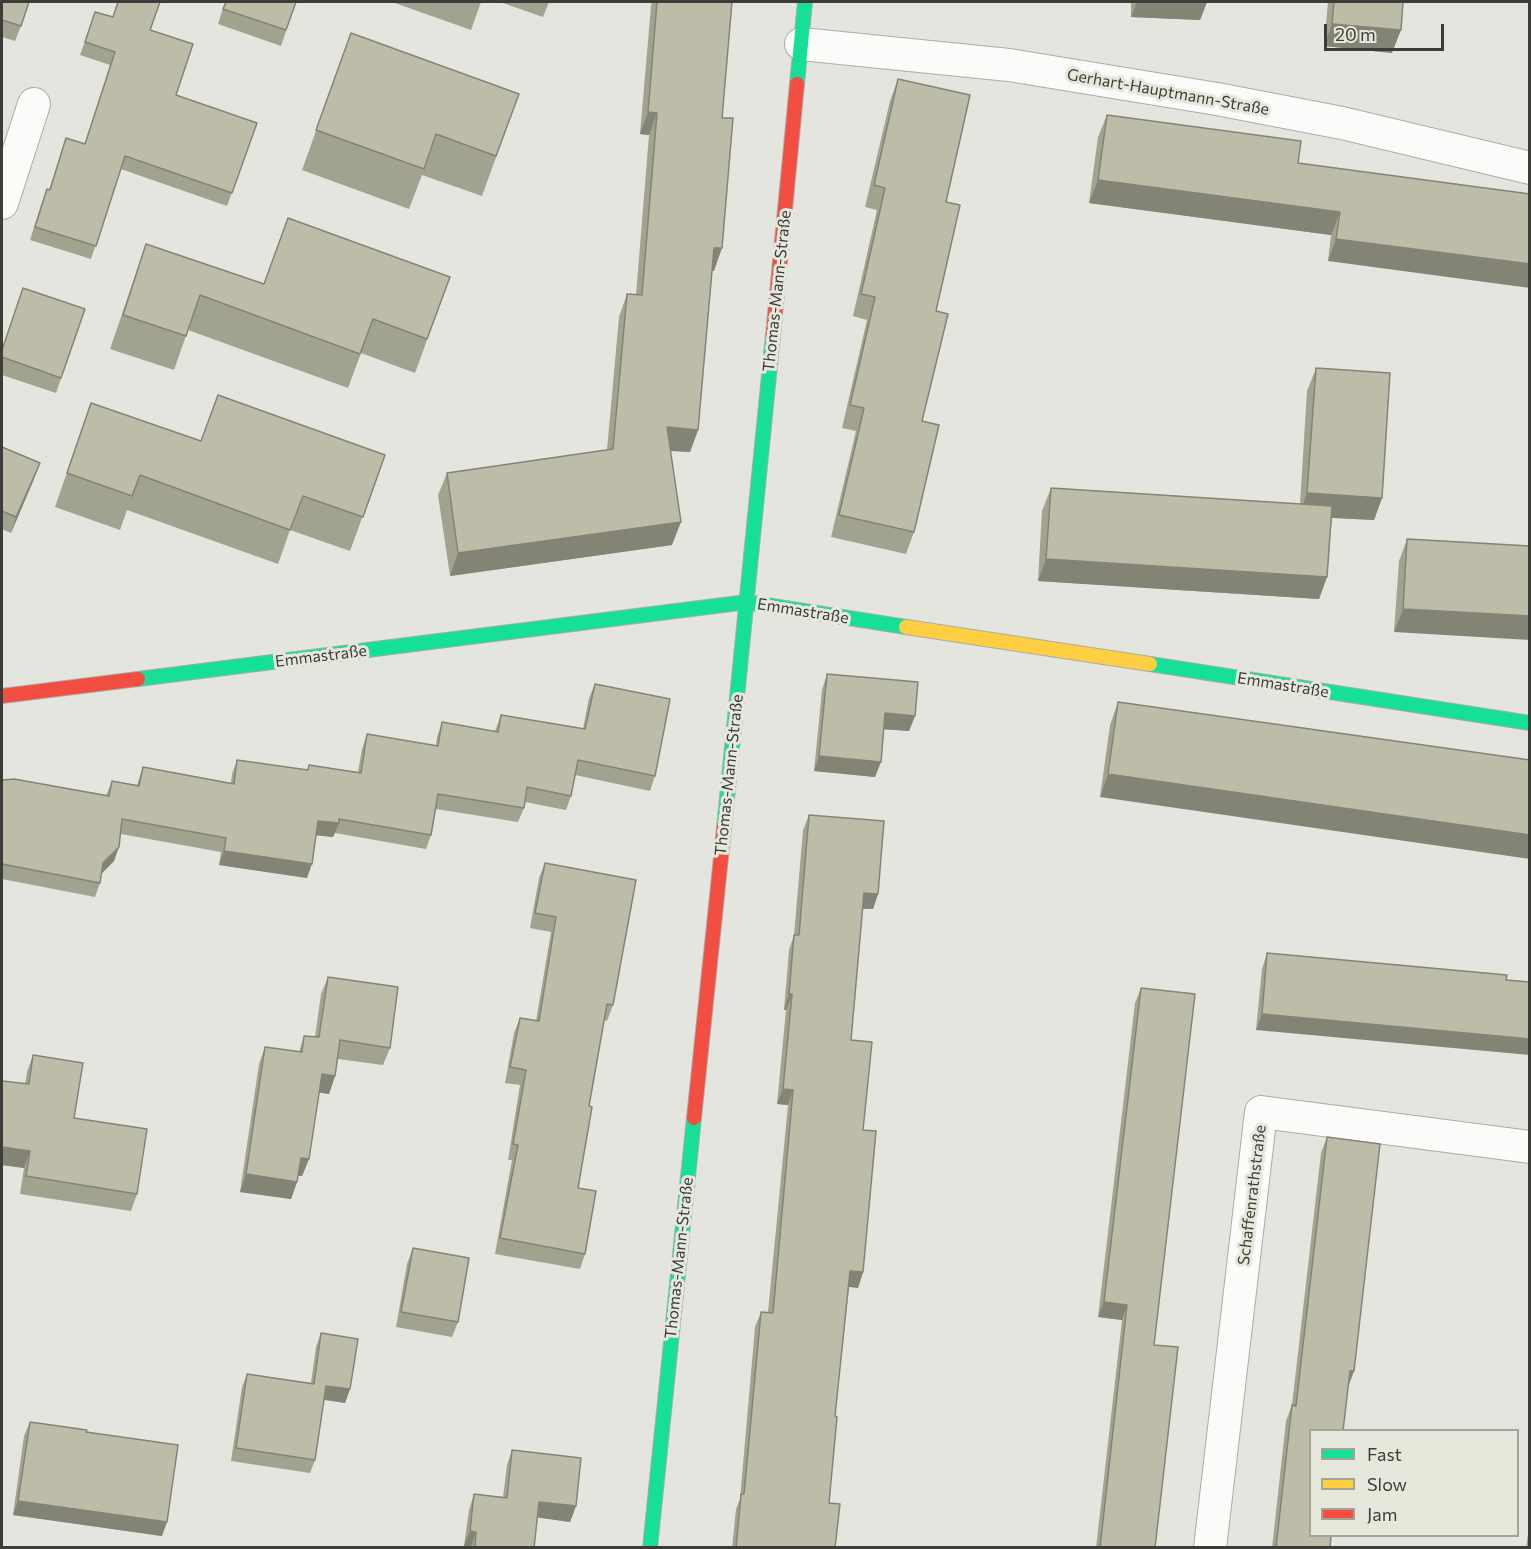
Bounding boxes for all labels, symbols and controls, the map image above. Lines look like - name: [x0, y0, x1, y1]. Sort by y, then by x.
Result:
- scale bar: [1327, 12, 1447, 50]
- text: 20 m: [1335, 23, 1376, 45]
- street label: Gerhart-Hauptmann-Straße: [1065, 65, 1271, 119]
- street label: Thomas-Mann-Straße: [759, 209, 795, 373]
- street label: Emmastraße: [756, 594, 850, 628]
- street label: Emmastraße: [274, 641, 368, 671]
- street label: Emmastraße: [1236, 668, 1330, 702]
- street label: Thomas-Mann-Straße: [711, 693, 747, 857]
- street label: Schaffenrathstraße: [1234, 1124, 1270, 1266]
- street label: Thomas-Mann-Straße: [661, 1176, 697, 1340]
- legend: [1309, 1429, 1519, 1537]
- text: Fast: [1367, 1443, 1402, 1465]
- text: Slow: [1367, 1473, 1407, 1495]
- text: Jam: [1367, 1503, 1397, 1525]

